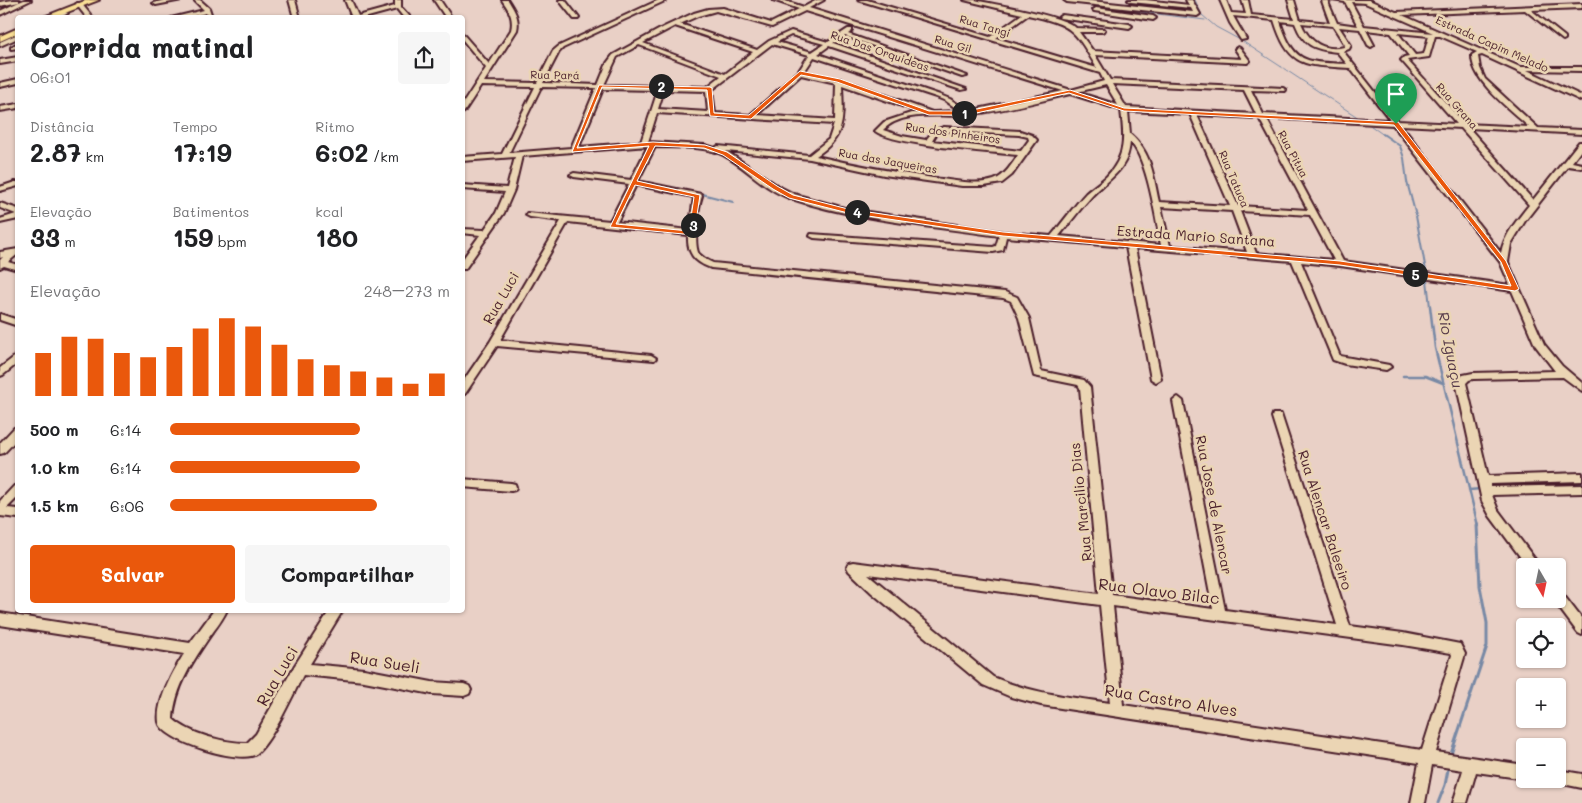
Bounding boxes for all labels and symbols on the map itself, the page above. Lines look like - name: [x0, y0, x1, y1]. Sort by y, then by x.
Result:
- street label: Rua Tangi: [958, 11, 1012, 40]
- street label: Estrada Capim Melado: [1433, 12, 1551, 75]
- street label: Rua Das Orquideas: [829, 27, 931, 74]
- street label: Rua Gil: [933, 31, 973, 56]
- street label: Rua Pará: [530, 67, 580, 82]
- pin: [1375, 73, 1417, 124]
- pin: 2: [648, 74, 674, 98]
- street label: Rua Grana: [1433, 79, 1482, 132]
- pin: 1: [952, 100, 976, 126]
- street label: Rua dos Pinheiros: [905, 118, 1002, 147]
- street label: Rua Pitua: [1275, 128, 1312, 180]
- street label: Rua das Jaqueiras: [838, 144, 939, 177]
- street label: Rua Tatuca: [1216, 148, 1253, 210]
- pin: 4: [844, 200, 870, 224]
- pin: 3: [680, 212, 706, 238]
- street label: Estrada Mario Santana: [1116, 220, 1276, 251]
- pin: 5: [1402, 262, 1428, 286]
- street label: Rua Luci: [478, 268, 523, 327]
- water label: Rio Iguaçu: [1434, 310, 1468, 390]
- street label: Rua Jose de Alencar: [1192, 434, 1237, 576]
- street label: Rua Marcilio Dias: [1065, 442, 1096, 562]
- street label: Rua Alencar Baleeiro: [1294, 448, 1357, 592]
- north arrow: [1516, 558, 1566, 608]
- street label: Rua Olavo Bilac: [1097, 573, 1221, 608]
- street label: Rua Luci: [251, 642, 302, 709]
- street label: Rua Sueli: [349, 646, 422, 677]
- street label: Rua Castro Alves: [1103, 679, 1239, 720]

